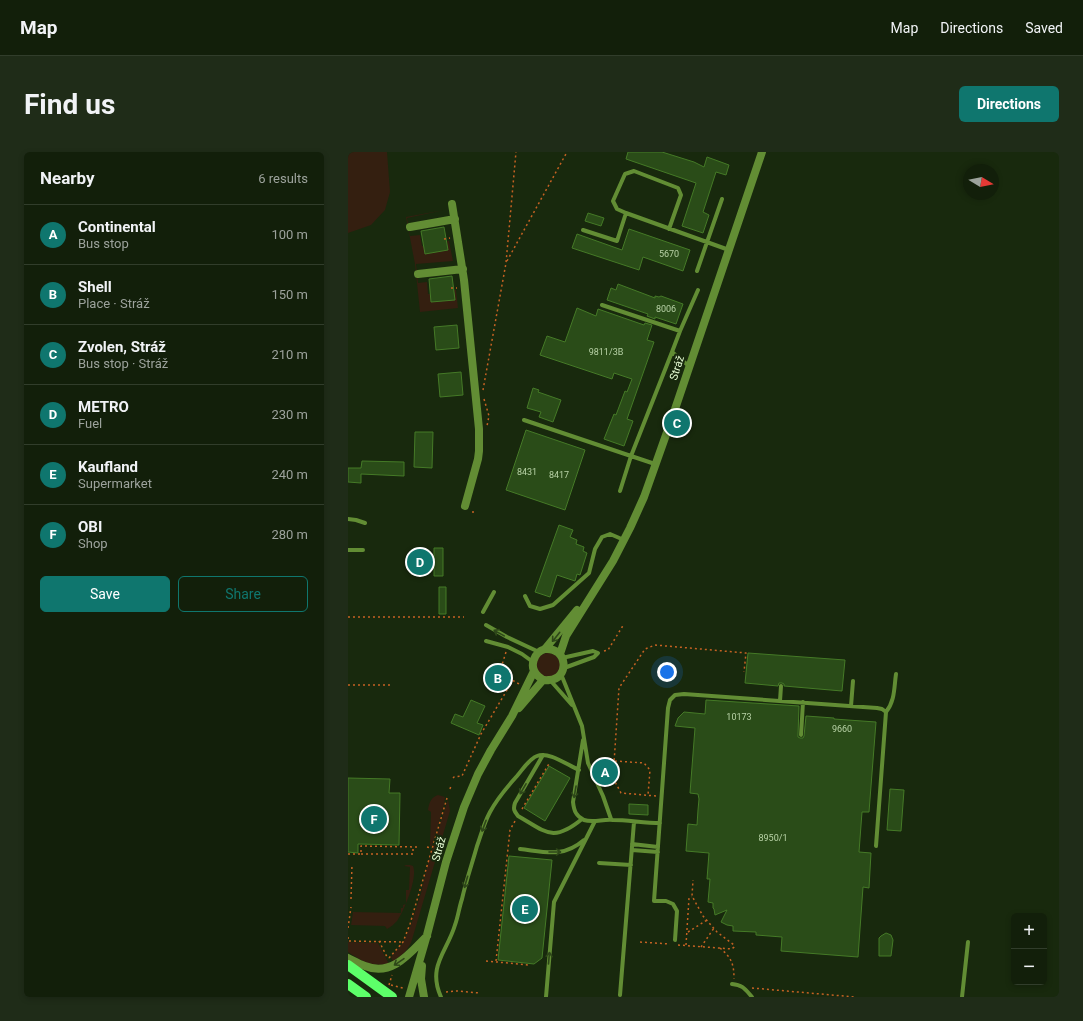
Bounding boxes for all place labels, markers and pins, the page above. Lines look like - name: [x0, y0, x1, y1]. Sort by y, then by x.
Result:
- pin: C: [664, 408, 690, 438]
- pin: D: [407, 547, 433, 577]
- pin: B: [485, 663, 511, 693]
- pin: A: [592, 757, 618, 787]
- pin: F: [361, 804, 387, 834]
- pin: E: [512, 894, 538, 924]

